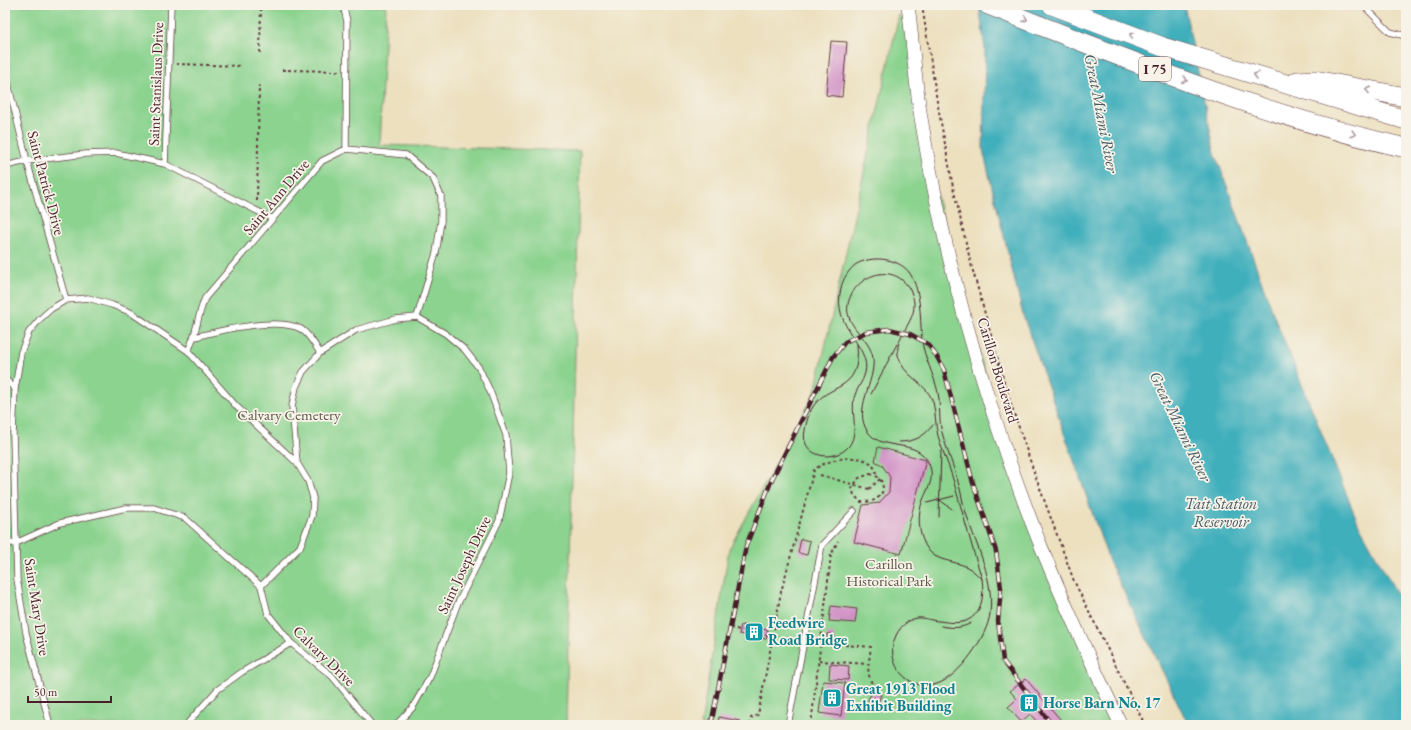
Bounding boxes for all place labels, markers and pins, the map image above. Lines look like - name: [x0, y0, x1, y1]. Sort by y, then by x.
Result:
- place label: Feedwire Road Bridge: [768, 613, 847, 649]
- building icon: Feedwire Road Bridge: [743, 621, 765, 643]
- place label: Great 1913 Flood Exhibit Building: [846, 679, 956, 715]
- building icon: Great 1913 Flood Exhibit Building: [821, 687, 843, 709]
- building icon: Horse Barn No. 17: [1018, 692, 1040, 714]
- place label: Horse Barn No. 17: [1043, 693, 1161, 712]

